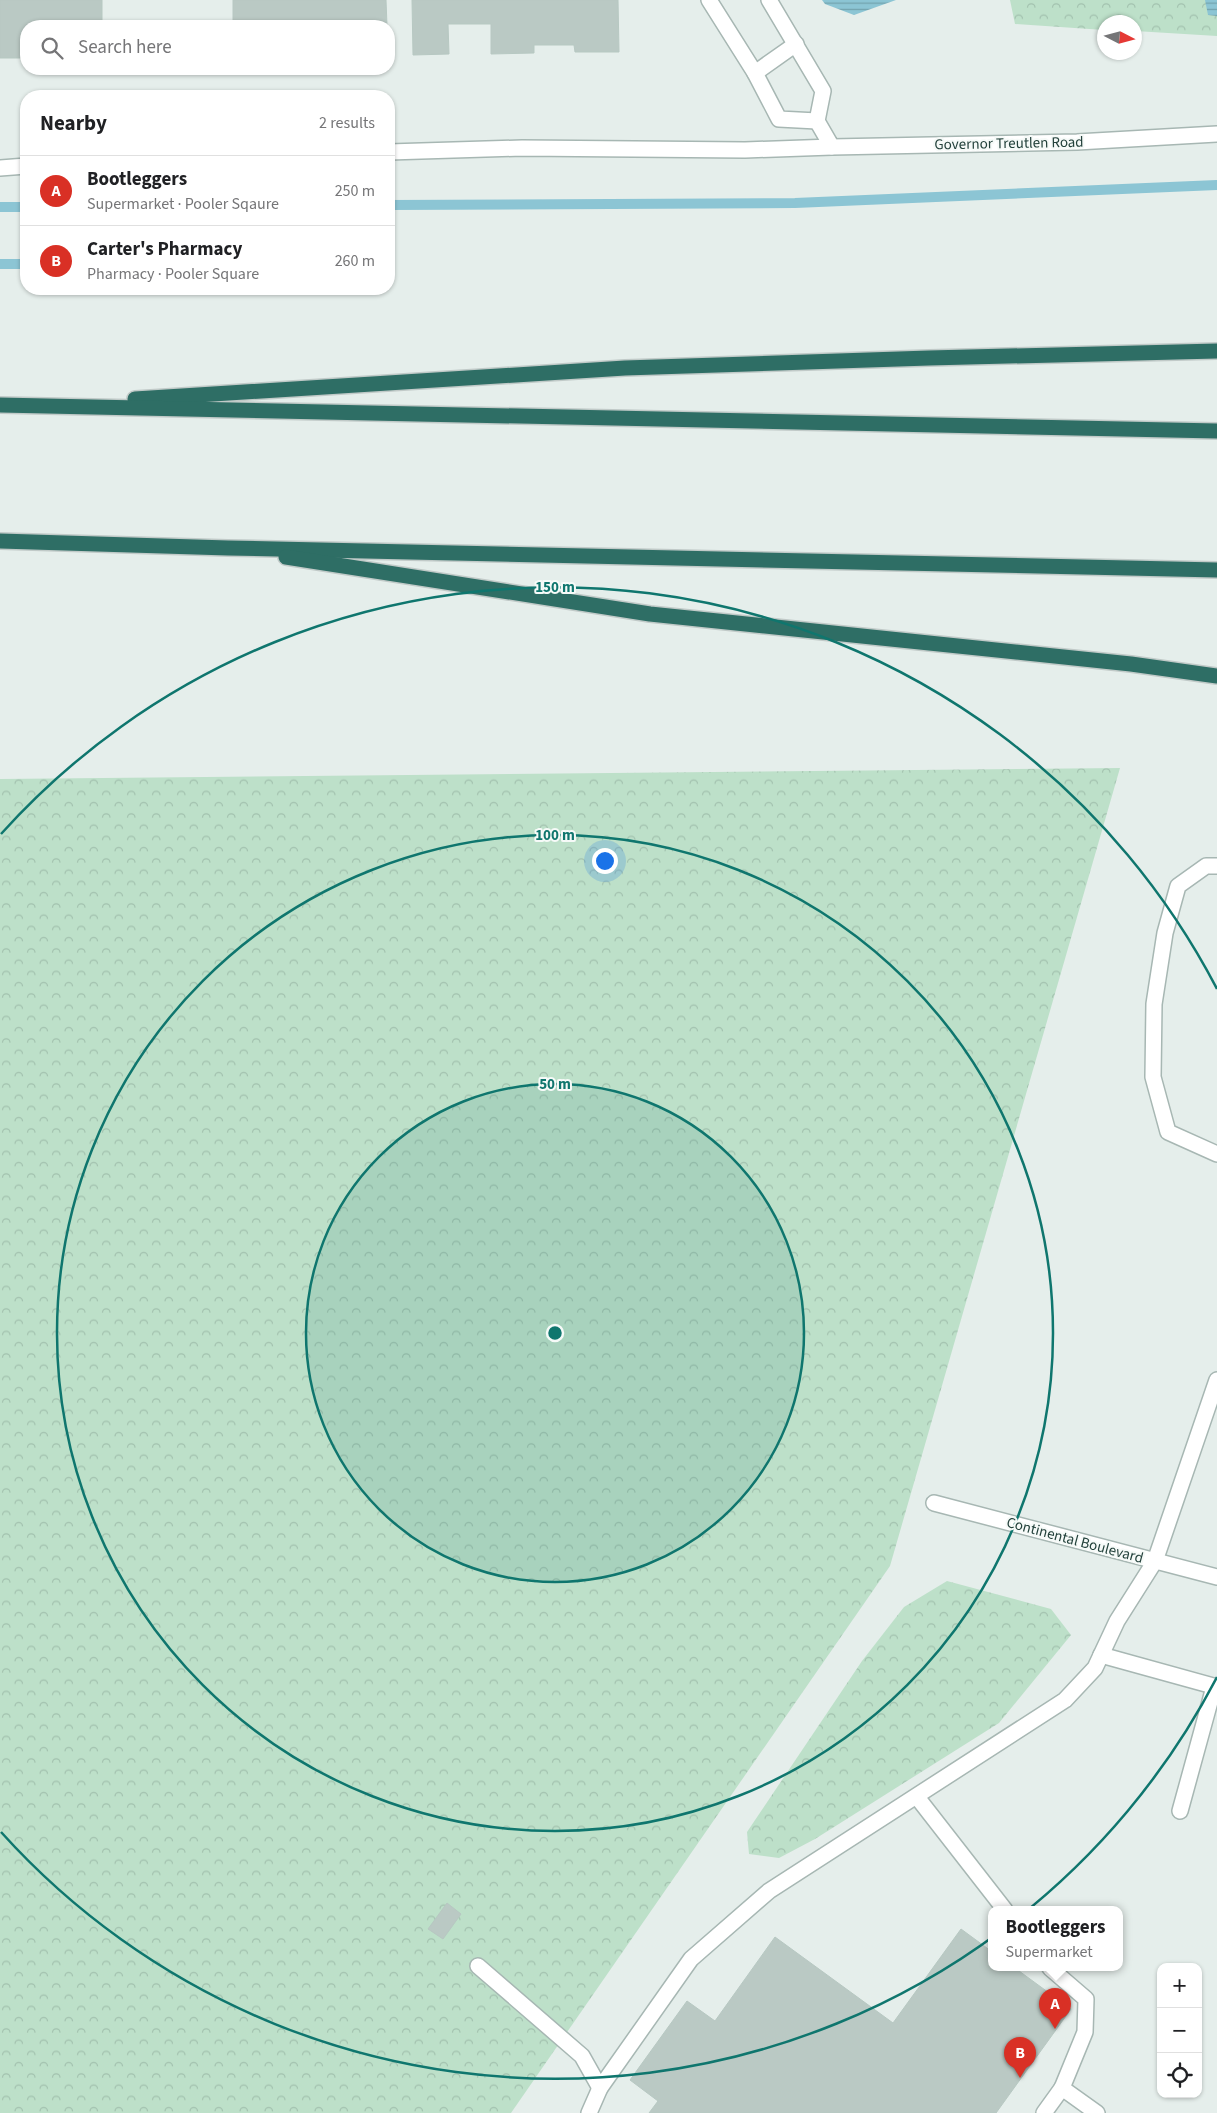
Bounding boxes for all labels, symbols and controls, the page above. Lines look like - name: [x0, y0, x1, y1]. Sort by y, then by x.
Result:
- north arrow: [1097, 15, 1142, 60]
- search box: [20, 20, 395, 75]
- icon: search: [38, 34, 66, 62]
- text: Search here: [78, 34, 172, 61]
- text: Nearby: [40, 108, 107, 138]
- text: 2 results: [319, 112, 375, 134]
- street label: Governor Treutlen Road: [934, 132, 1084, 155]
- text: Bootleggers: [87, 166, 187, 193]
- text: A: [51, 180, 61, 202]
- text: 250 m: [335, 180, 375, 202]
- text: Supermarket · Pooler Sqaure: [87, 193, 279, 215]
- text: Carter's Pharmacy: [87, 236, 242, 263]
- text: B: [51, 250, 61, 272]
- text: 260 m: [335, 250, 375, 272]
- text: Pharmacy · Pooler Square: [87, 263, 259, 285]
- text: 150 m: [535, 577, 575, 598]
- text: 100 m: [535, 825, 575, 846]
- your location: [592, 848, 618, 874]
- text: 50 m: [539, 1074, 571, 1095]
- centre of rings: [546, 1324, 564, 1342]
- street label: Continental Boulevard: [1004, 1512, 1146, 1569]
- popup: [988, 1906, 1123, 1971]
- text: Bootleggers: [1005, 1914, 1106, 1941]
- text: Supermarket: [1005, 1941, 1093, 1963]
- map controls: [1157, 1963, 1202, 2098]
- button: +: [1157, 1963, 1202, 2008]
- pin: A: [1039, 1988, 1071, 2029]
- button: −: [1157, 2008, 1202, 2053]
- pin: B: [1004, 2037, 1036, 2078]
- button: locate: [1157, 2053, 1202, 2098]

